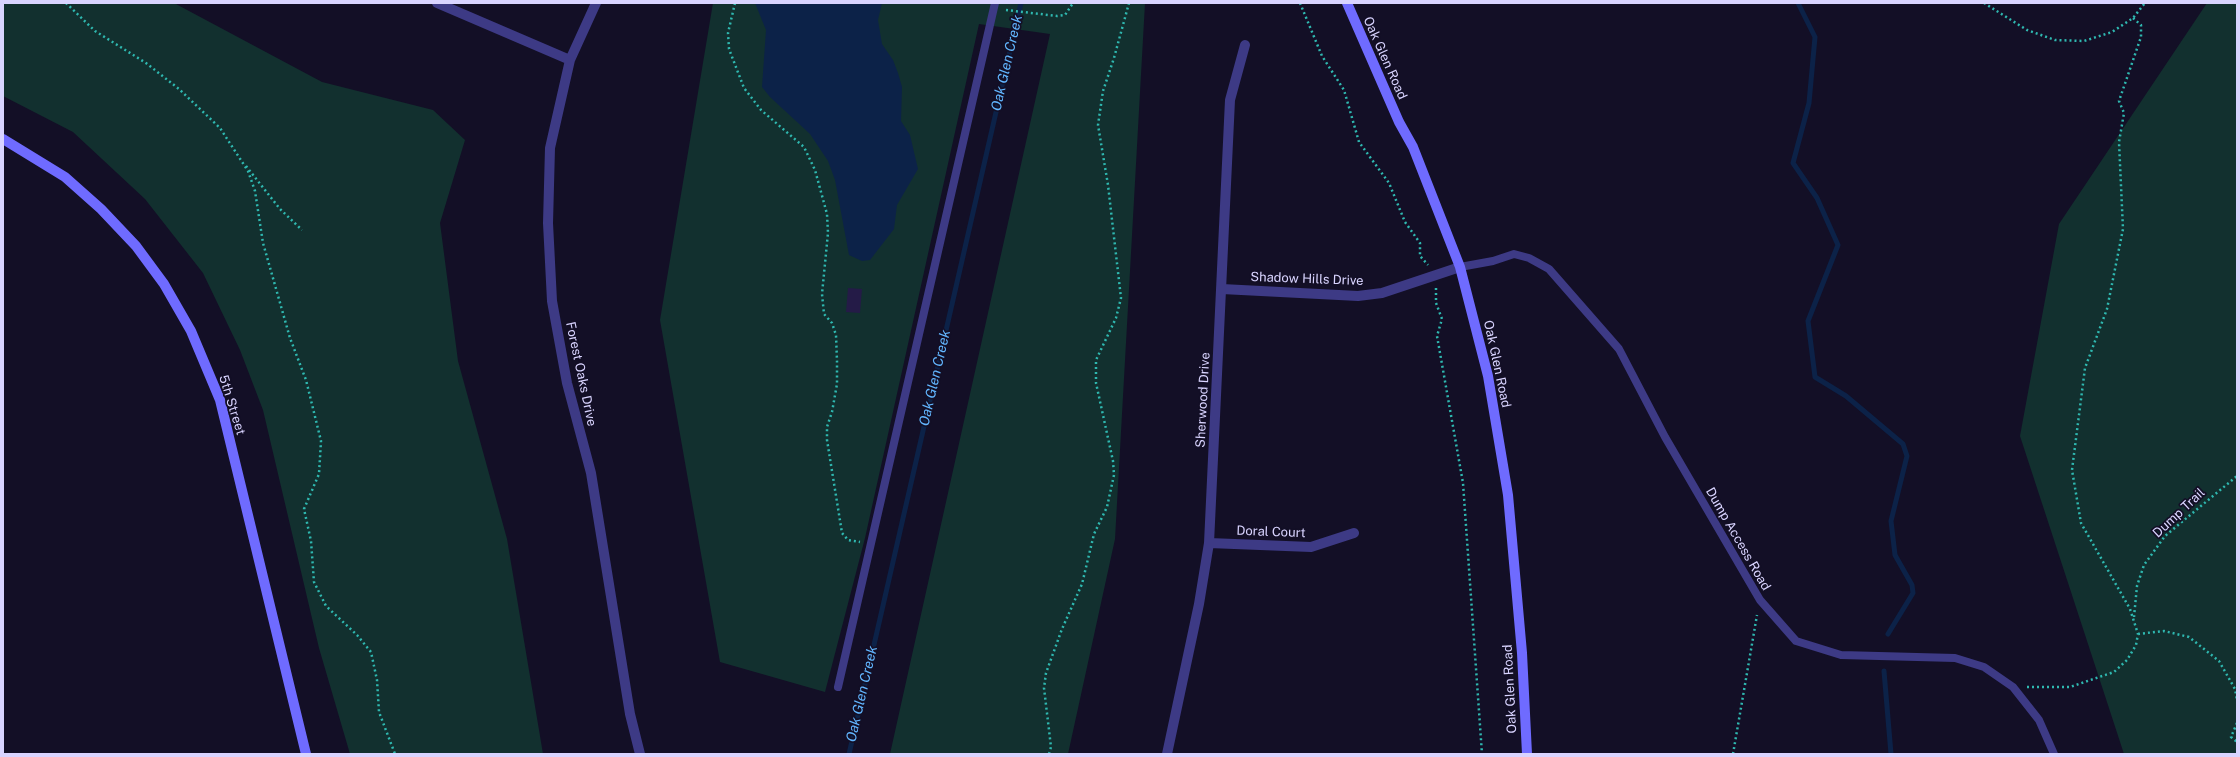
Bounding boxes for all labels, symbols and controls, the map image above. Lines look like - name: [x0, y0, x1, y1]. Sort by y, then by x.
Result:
- water label: Oak Glen Creek: [988, 13, 1026, 113]
- street label: Oak Glen Road: [1360, 14, 1410, 102]
- street label: Shadow Hills Drive: [1250, 269, 1364, 289]
- street label: Oak Glen Road: [1480, 319, 1514, 409]
- street label: Forest Oaks Drive: [562, 320, 600, 428]
- water label: Oak Glen Creek: [916, 328, 954, 428]
- street label: Sherwood Drive: [1193, 352, 1213, 448]
- street label: 5th Street: [215, 373, 249, 437]
- street label: Dump Access Road: [1702, 485, 1774, 593]
- street label: Dump Trail: [2150, 485, 2208, 541]
- street label: Doral Court: [1236, 523, 1306, 541]
- water label: Oak Glen Creek: [843, 644, 881, 744]
- street label: Oak Glen Road: [1500, 644, 1520, 734]

